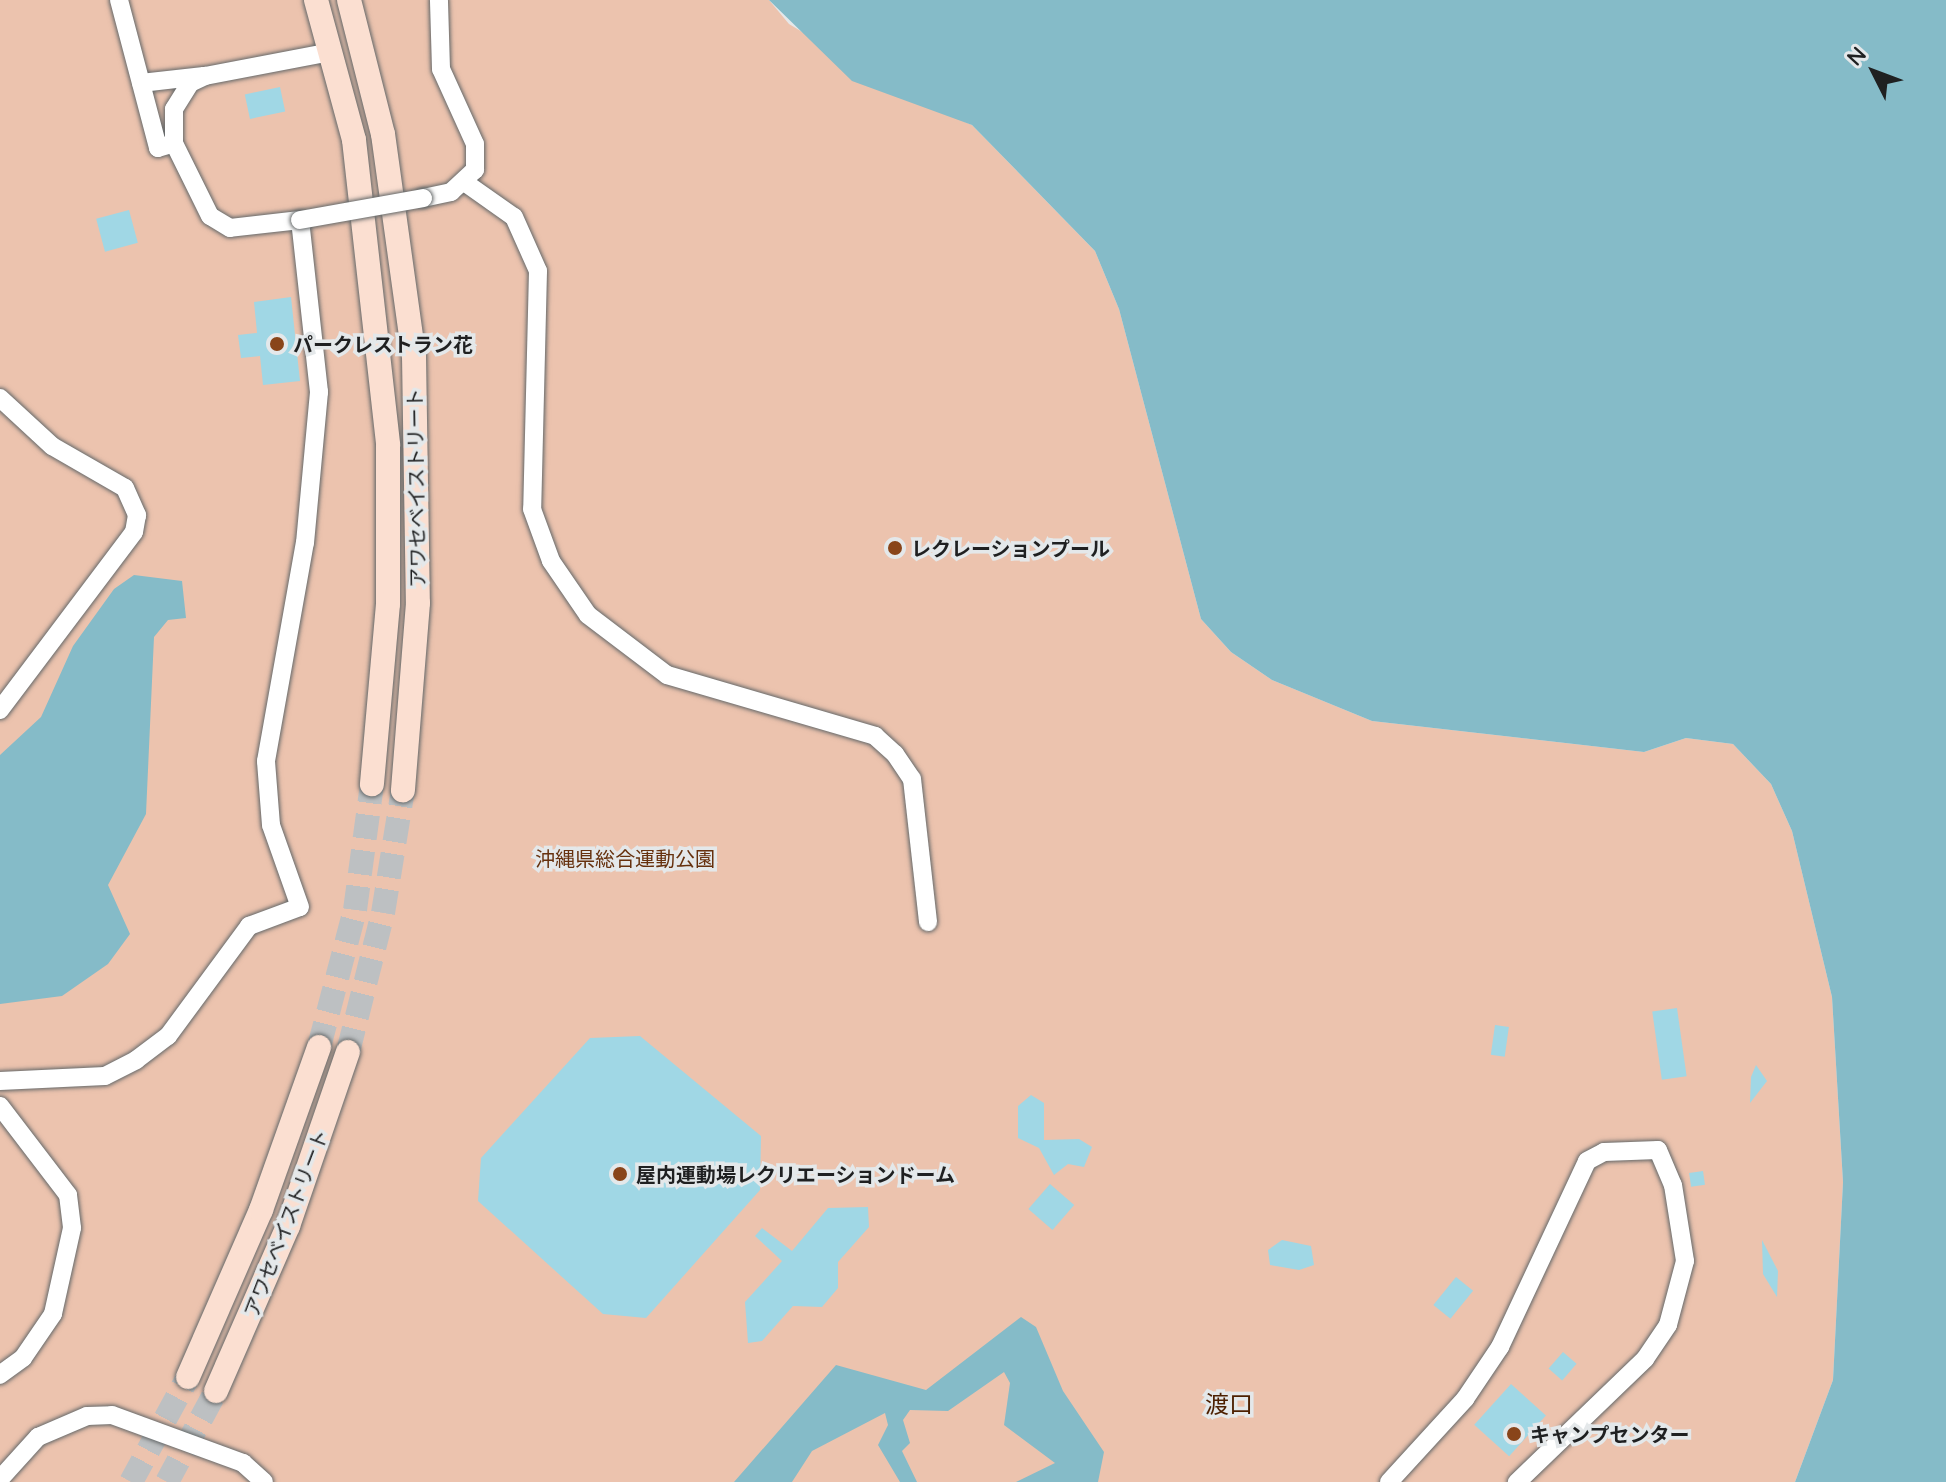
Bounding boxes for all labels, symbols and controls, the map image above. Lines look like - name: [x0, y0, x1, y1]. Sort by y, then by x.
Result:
- north arrow: [1834, 32, 1914, 112]
- text: N: [1840, 41, 1872, 71]
- place label: パークレストラン花: [293, 332, 473, 356]
- marker: パークレストラン花: [268, 335, 286, 353]
- street label: アワセベイストリート: [402, 388, 430, 588]
- place label: レクレーションプール: [911, 536, 1111, 560]
- marker: レクレーションプール: [886, 539, 904, 557]
- park label: 沖縄県総合運動公園: [535, 846, 715, 870]
- street label: アワセベイストリート: [239, 1125, 333, 1321]
- place label: 屋内運動場レクリエーションドーム: [636, 1162, 956, 1186]
- marker: 屋内運動場レクリエーションドーム: [611, 1165, 629, 1183]
- district label: 渡口: [1205, 1391, 1253, 1419]
- place label: キャンプセンター: [1530, 1422, 1690, 1446]
- marker: キャンプセンター: [1505, 1425, 1523, 1443]

